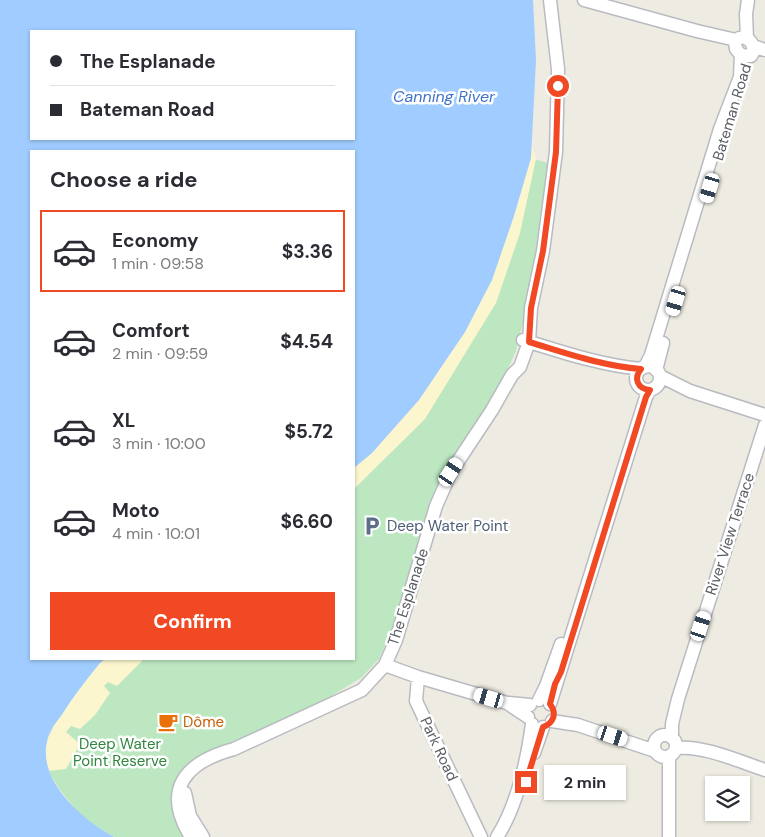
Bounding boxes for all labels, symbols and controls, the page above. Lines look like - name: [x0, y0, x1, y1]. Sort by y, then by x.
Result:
- text: The Esplanade: [80, 49, 216, 74]
- street label: Bateman Road: [708, 61, 756, 163]
- route start: [547, 75, 569, 97]
- water label: Canning River: [393, 86, 496, 107]
- text: Bateman Road: [80, 97, 214, 122]
- text: Choose a ride: [50, 165, 198, 194]
- car: [698, 171, 721, 205]
- text: Economy: [112, 228, 199, 253]
- icon: car: [52, 229, 97, 274]
- text: $3.36: [282, 239, 333, 264]
- text: 1 min · 09:58: [112, 253, 204, 274]
- car: [664, 284, 687, 318]
- text: Comfort: [112, 318, 190, 343]
- icon: car: [52, 319, 97, 364]
- text: $4.54: [280, 329, 333, 354]
- text: 2 min · 09:59: [112, 343, 208, 364]
- text: XL: [112, 408, 135, 433]
- icon: car: [52, 409, 97, 454]
- text: $5.72: [285, 419, 333, 444]
- text: 3 min · 10:00: [112, 433, 206, 454]
- car: [436, 455, 465, 489]
- street label: River View Terrace: [701, 470, 759, 598]
- text: Moto: [112, 498, 160, 523]
- icon: car: [52, 499, 97, 544]
- text: $6.60: [280, 509, 333, 534]
- parking icon: Deep Water Point: [361, 515, 383, 537]
- place label: Deep Water Point: [387, 516, 509, 536]
- text: 4 min · 10:01: [112, 523, 200, 544]
- street label: The Esplanade: [383, 546, 433, 648]
- button: Confirm: [50, 592, 335, 650]
- car: [689, 609, 712, 643]
- car: [472, 687, 505, 709]
- cafe icon: Dôme: [157, 711, 179, 733]
- place label: Dôme: [183, 712, 224, 732]
- street label: Park Road: [415, 714, 463, 784]
- car: [596, 724, 629, 748]
- park label: Deep Water Point Reserve: [73, 734, 167, 771]
- callout: 2 min: [544, 764, 626, 800]
- route end: [515, 771, 537, 793]
- text: 2 min: [564, 772, 606, 793]
- map controls: [705, 776, 750, 821]
- button: layers: [705, 776, 750, 821]

